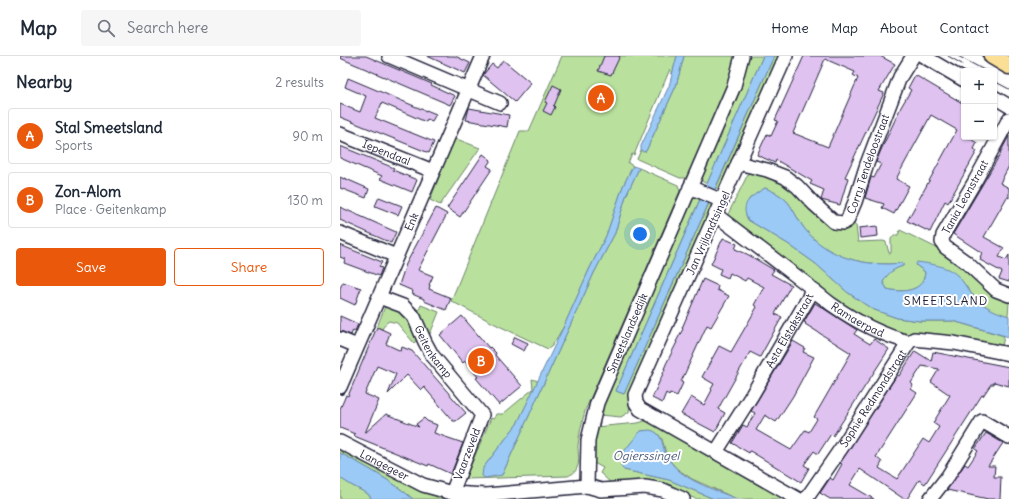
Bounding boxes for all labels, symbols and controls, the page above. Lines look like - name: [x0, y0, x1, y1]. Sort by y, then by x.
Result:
- search box: [81, 10, 361, 46]
- text: Map: [20, 16, 57, 40]
- icon: search: [95, 17, 117, 39]
- text: Search here: [127, 18, 208, 37]
- text: Home: [771, 19, 809, 37]
- text: Map: [831, 19, 858, 37]
- text: About: [880, 19, 918, 37]
- text: Contact: [940, 19, 989, 37]
- map controls: [961, 68, 997, 140]
- button: +: [961, 68, 997, 104]
- text: Nearby: [16, 71, 72, 93]
- text: 2 results: [275, 74, 324, 91]
- pin: A: [588, 83, 614, 113]
- button: −: [961, 104, 997, 140]
- street label: Corry Tendeloostraat: [844, 112, 892, 216]
- text: Stal Smeetsland: [55, 118, 163, 137]
- text: A: [26, 128, 34, 145]
- text: 90 m: [292, 128, 323, 145]
- text: Sports: [55, 137, 93, 154]
- street label: Iependaal: [360, 137, 412, 168]
- street label: Tania Leonstraat: [939, 157, 991, 236]
- text: Zon-Alom: [55, 182, 121, 201]
- street label: Jan Vrijlandtsingel: [683, 189, 733, 277]
- text: B: [26, 192, 34, 209]
- text: 130 m: [287, 192, 323, 209]
- text: Place · Geitenkamp: [55, 201, 166, 218]
- street label: Enk: [401, 210, 422, 233]
- your location: [630, 224, 650, 244]
- button: Save: [16, 248, 166, 286]
- button: Share: [174, 248, 324, 286]
- street label: Smeetslandsedijk: [604, 291, 651, 376]
- street label: Asta Elstakstraat: [762, 292, 817, 370]
- district label: SMEETSLAND: [904, 293, 988, 308]
- street label: Ramaerpad: [828, 299, 887, 340]
- street label: Geitenkamp: [412, 323, 455, 381]
- pin: B: [468, 346, 494, 376]
- street label: Sophie Redmondstraat: [837, 347, 910, 450]
- street label: Vaarzeveld: [451, 426, 484, 482]
- street label: Langegeer: [358, 447, 412, 484]
- water label: Ogierssingel: [613, 448, 682, 463]

